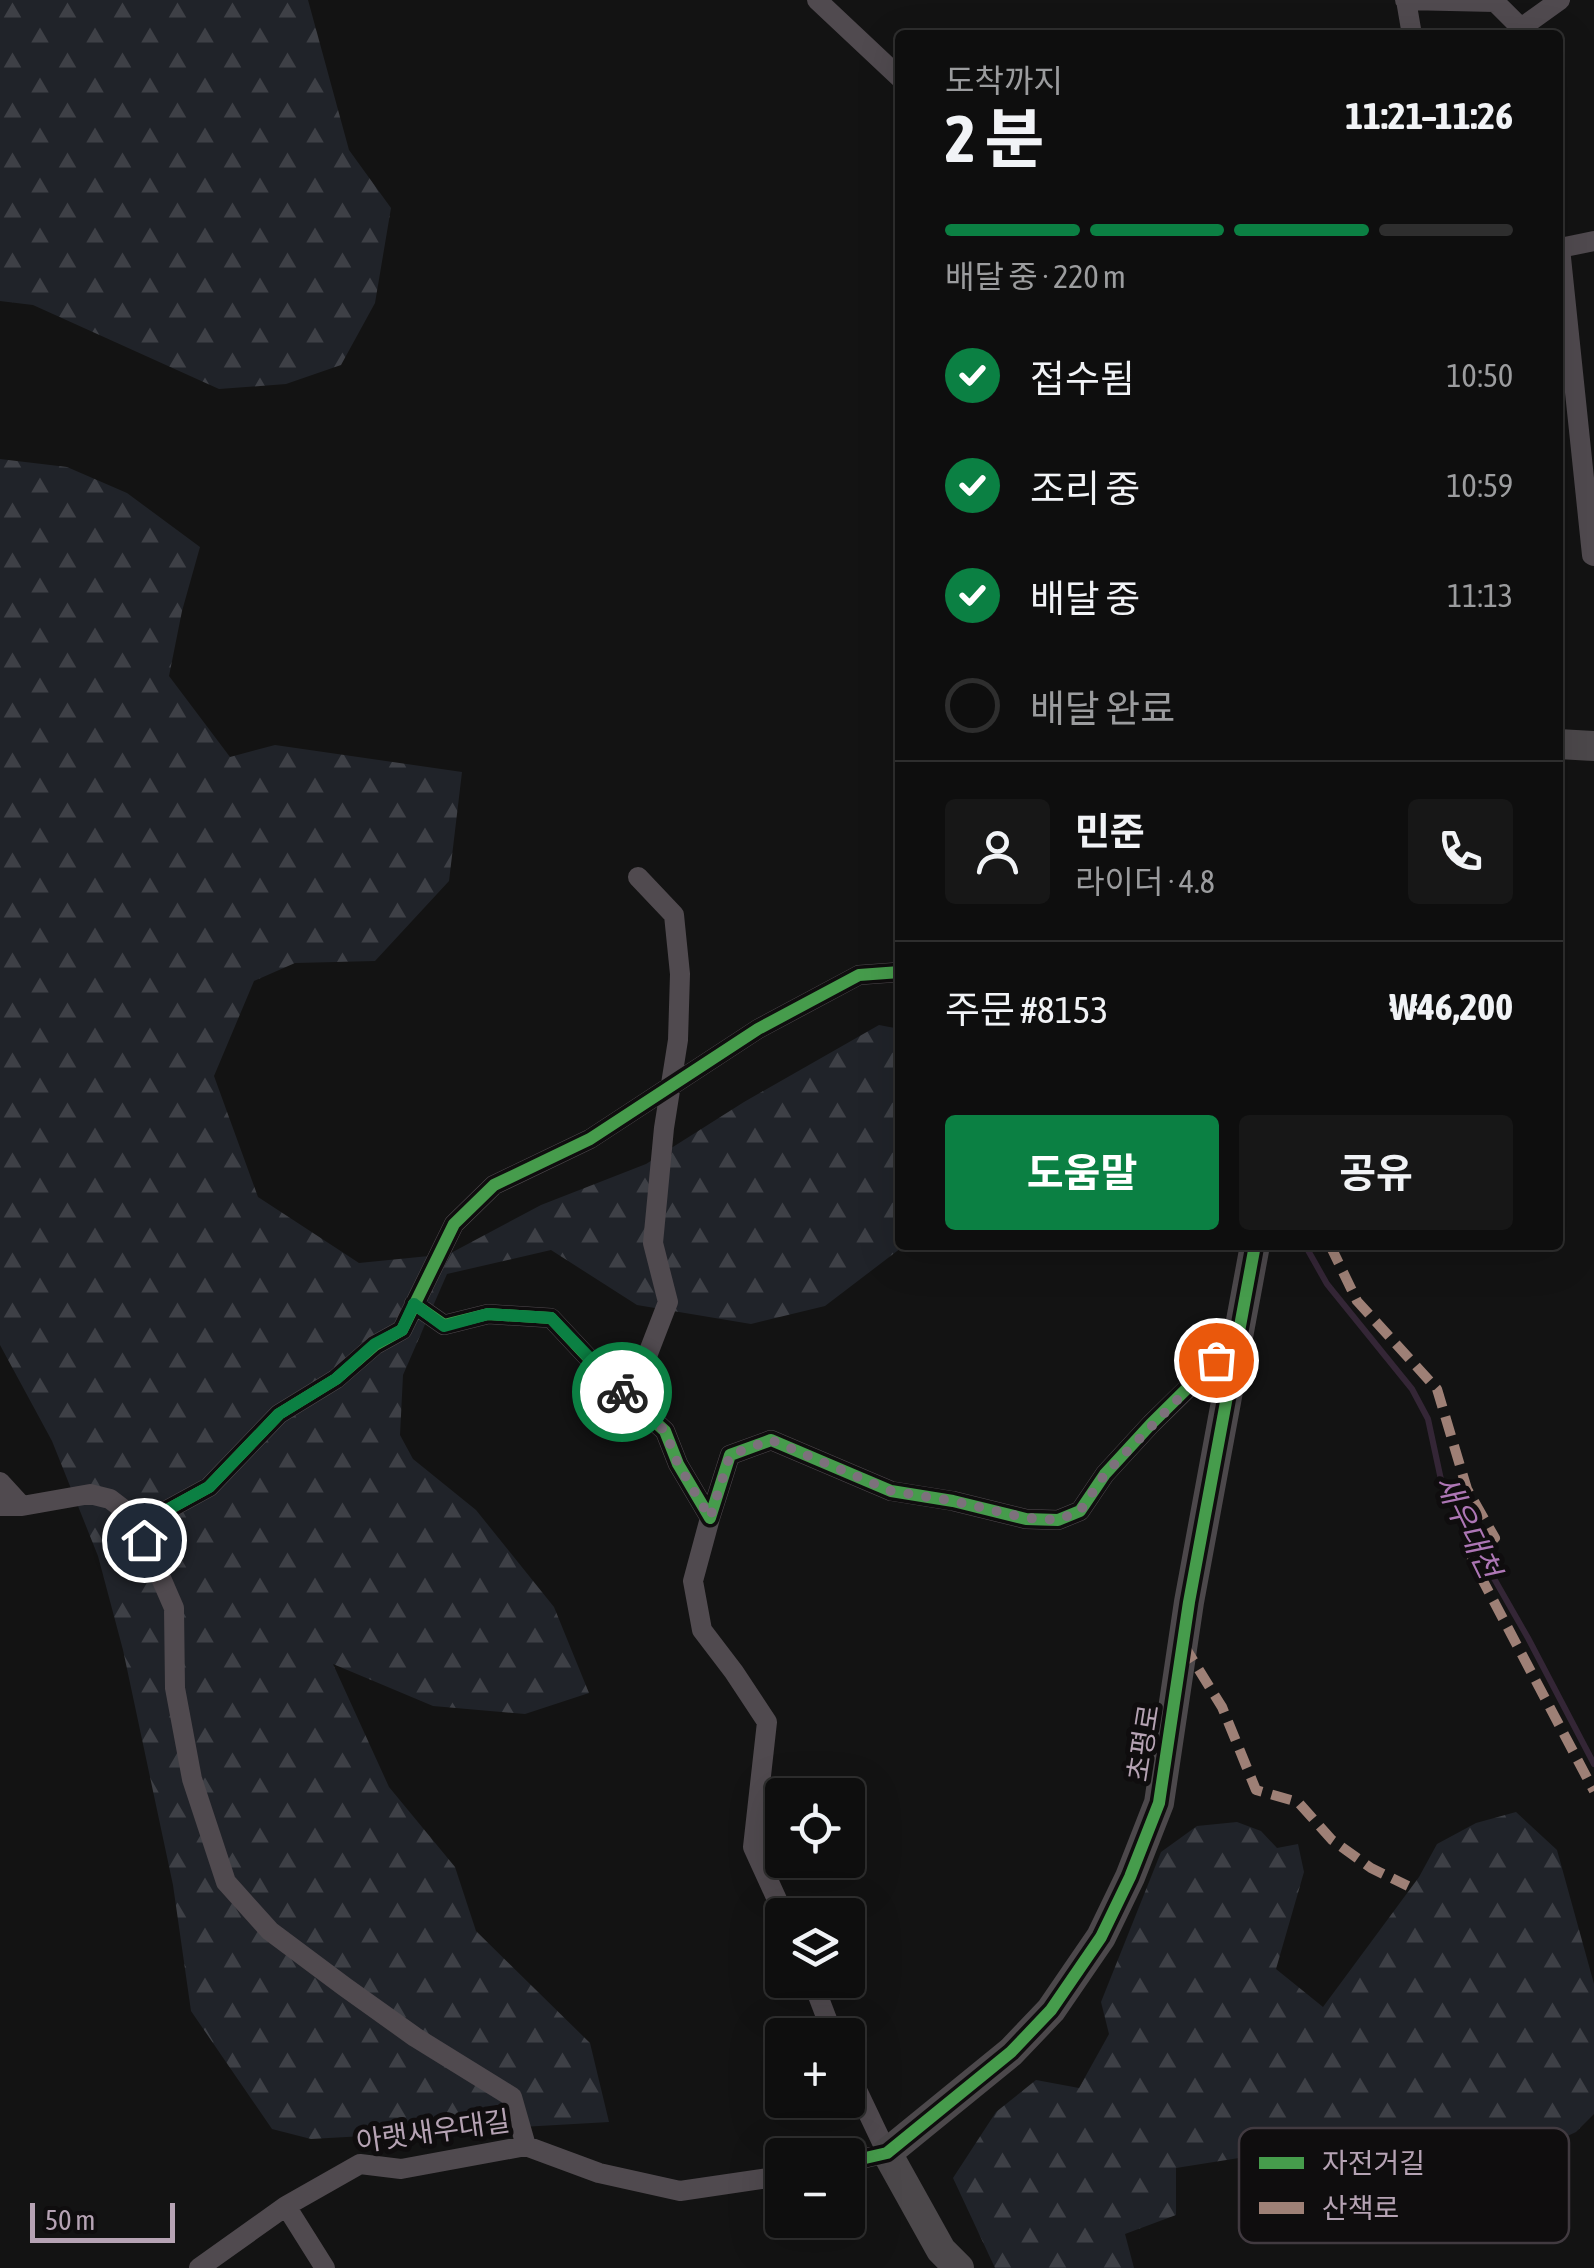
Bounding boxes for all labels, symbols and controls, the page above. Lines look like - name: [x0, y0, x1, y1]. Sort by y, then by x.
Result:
- text: 도착까지: [945, 62, 1063, 99]
- text: 11:21–11:26: [1345, 94, 1513, 137]
- text: 2 분: [945, 101, 1044, 176]
- text: 배달 중 · 220 m: [945, 258, 1126, 295]
- icon: check: [945, 348, 1000, 403]
- text: 접수됨: [1030, 357, 1135, 400]
- text: 10:50: [1447, 357, 1513, 394]
- icon: check: [945, 458, 1000, 513]
- text: 조리 중: [1030, 467, 1140, 510]
- text: 10:59: [1447, 467, 1513, 504]
- icon: check: [945, 568, 1000, 623]
- text: 배달 중: [1030, 577, 1140, 620]
- text: 11:13: [1447, 577, 1513, 614]
- text: 배달 완료: [1030, 687, 1175, 730]
- button: person: [945, 799, 1050, 904]
- button: phone: [1408, 799, 1513, 904]
- text: 민준: [1075, 810, 1145, 853]
- text: 라이더 · 4.8: [1075, 863, 1215, 900]
- text: ₩46,200: [1389, 985, 1513, 1028]
- text: 주문 #8153: [945, 988, 1108, 1031]
- button: 도움말: [945, 1115, 1219, 1230]
- button: 공유: [1239, 1115, 1513, 1230]
- pin: [1174, 1318, 1259, 1403]
- icon: bag: [1189, 1333, 1244, 1388]
- courier: [572, 1342, 672, 1442]
- icon: bike: [595, 1365, 650, 1420]
- water label: 새우대천: [1429, 1469, 1509, 1586]
- pin: [102, 1498, 187, 1583]
- icon: home: [117, 1513, 172, 1568]
- street label: 초평로: [1121, 1702, 1165, 1784]
- map controls: [765, 1778, 865, 2238]
- button: locate: [765, 1778, 865, 1878]
- button: layers: [765, 1898, 865, 1998]
- button: +: [765, 2018, 865, 2118]
- street label: 아랫새우대길: [354, 2104, 512, 2158]
- legend: [1239, 2128, 1569, 2243]
- button: −: [765, 2138, 865, 2238]
- text: 자전거길: [1322, 2147, 1425, 2179]
- text: 산책로: [1322, 2192, 1399, 2224]
- scale bar: [30, 2198, 175, 2242]
- text: 50 m: [45, 2204, 95, 2236]

